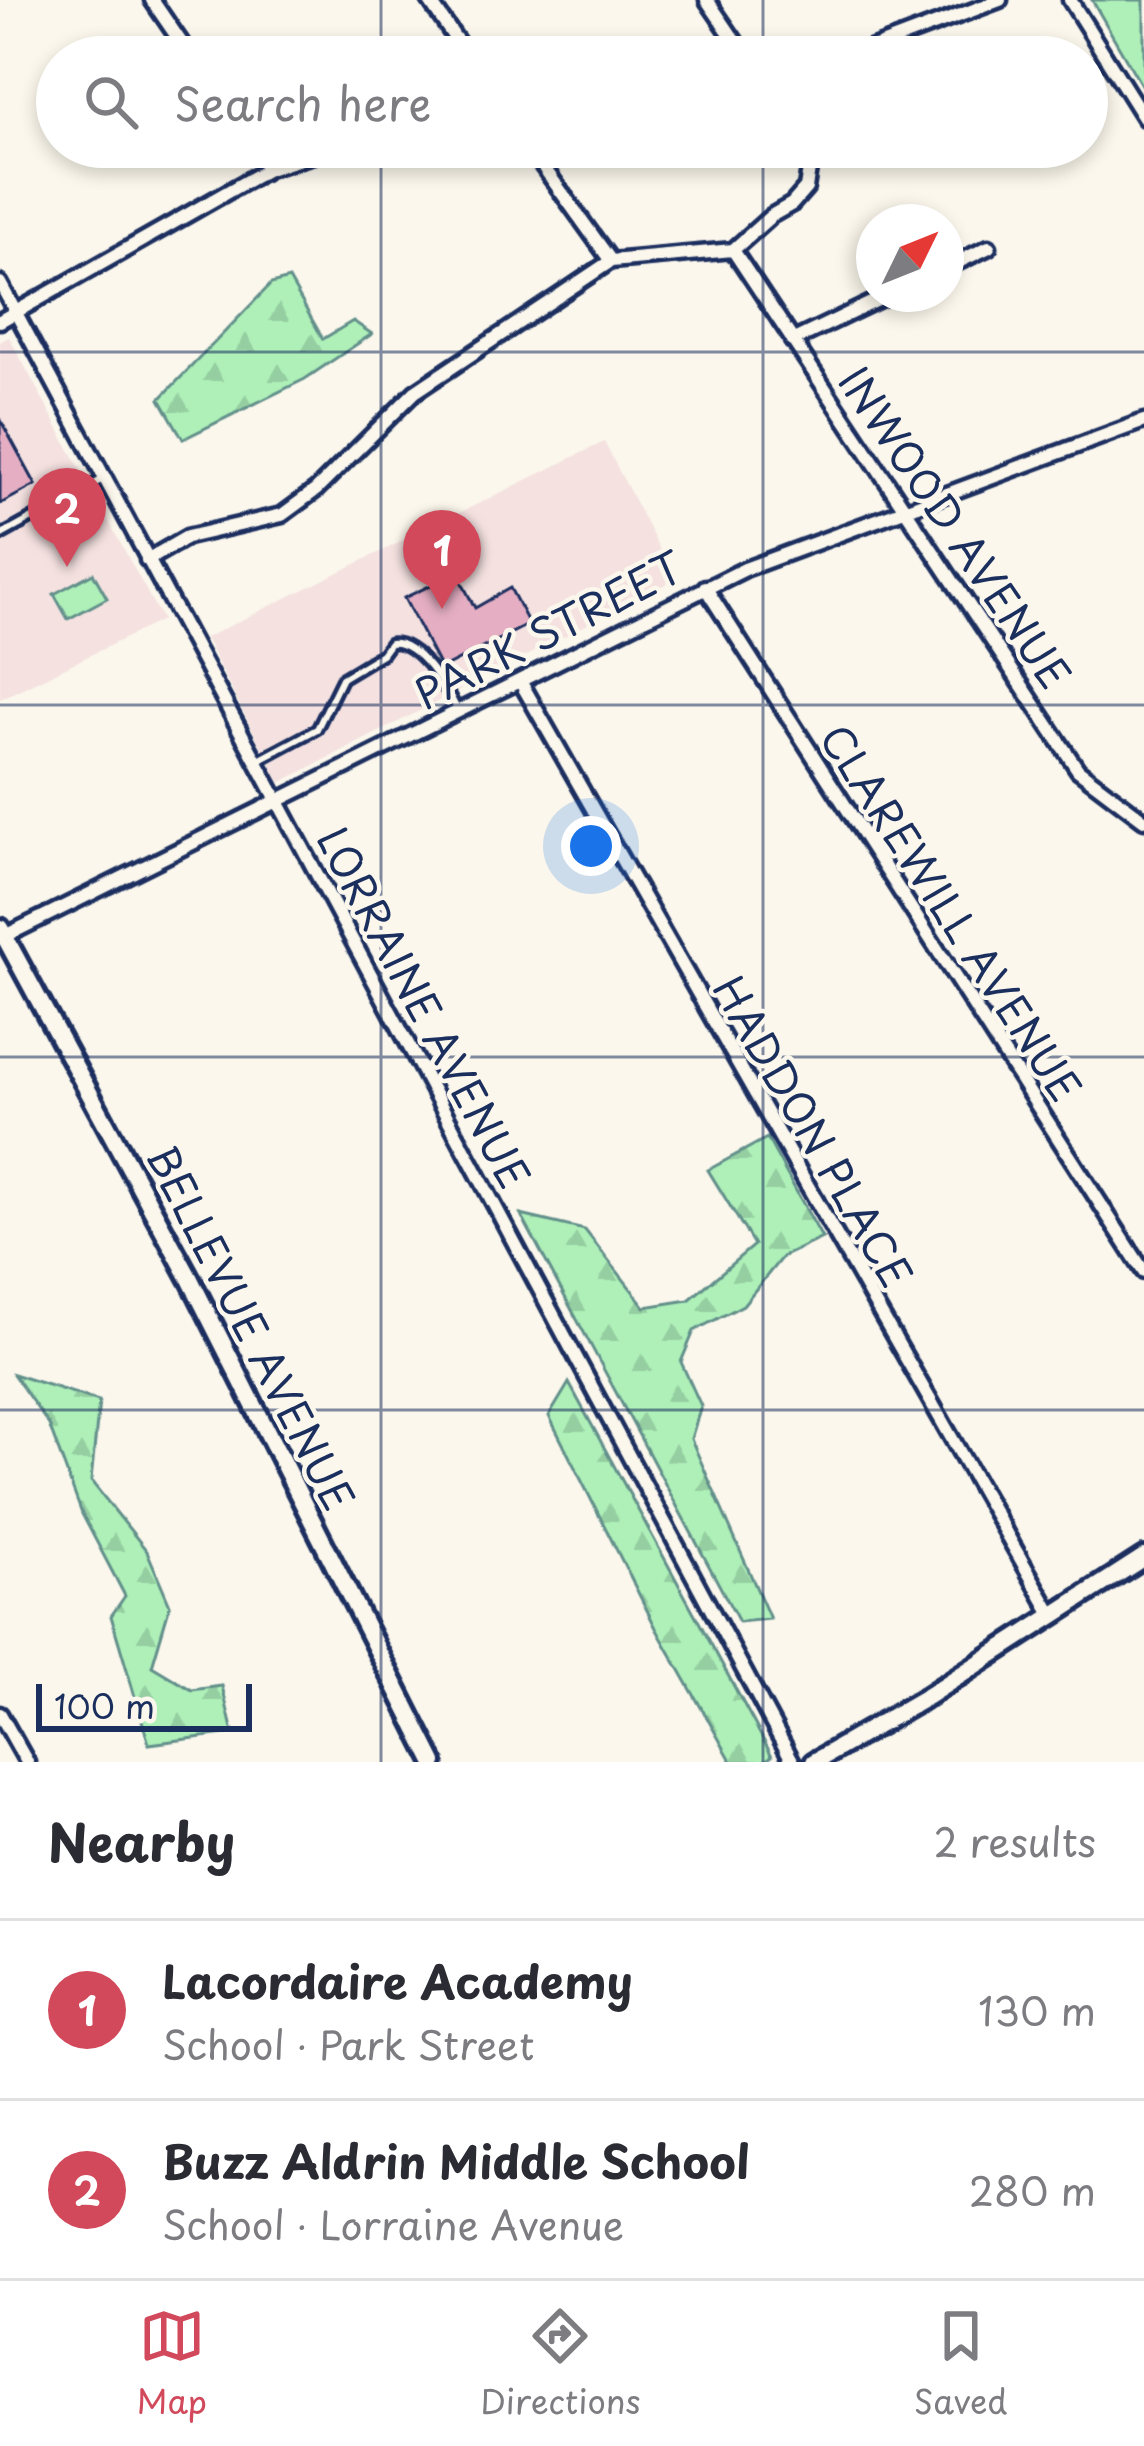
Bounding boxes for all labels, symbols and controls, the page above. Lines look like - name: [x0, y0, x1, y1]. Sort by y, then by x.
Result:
- search box: [36, 36, 1108, 168]
- text: Search here: [174, 68, 431, 136]
- icon: search: [78, 69, 144, 135]
- north arrow: [856, 204, 964, 312]
- street label: INWOOD AVENUE: [825, 353, 1087, 701]
- pin: 2: [28, 468, 106, 567]
- pin: 1: [403, 510, 481, 609]
- street label: PARK STREET: [403, 534, 693, 724]
- street label: CLAREWILL AVENUE: [806, 711, 1098, 1113]
- street label: LORRAINE AVENUE: [303, 815, 547, 1199]
- your location: [561, 816, 621, 876]
- street label: HADDON PLACE: [699, 963, 929, 1299]
- street label: BELLEVUE AVENUE: [132, 1133, 372, 1521]
- scale bar: [36, 1678, 252, 1731]
- text: 100 m: [54, 1680, 155, 1730]
- text: Nearby: [48, 1802, 235, 1879]
- text: 2 results: [934, 1811, 1096, 1870]
- text: Lacordaire Academy: [162, 1946, 633, 2014]
- text: 1: [78, 1980, 96, 2039]
- text: 130 m: [978, 1980, 1096, 2039]
- text: School · Park Street: [162, 2014, 534, 2073]
- text: Buzz Aldrin Middle School: [162, 2126, 750, 2194]
- text: 2: [73, 2160, 101, 2219]
- text: 280 m: [969, 2160, 1096, 2219]
- text: School · Lorraine Avenue: [162, 2194, 624, 2253]
- tab: Map: [137, 2303, 207, 2425]
- tab: Directions: [480, 2303, 641, 2425]
- tab: Saved: [914, 2303, 1007, 2425]

